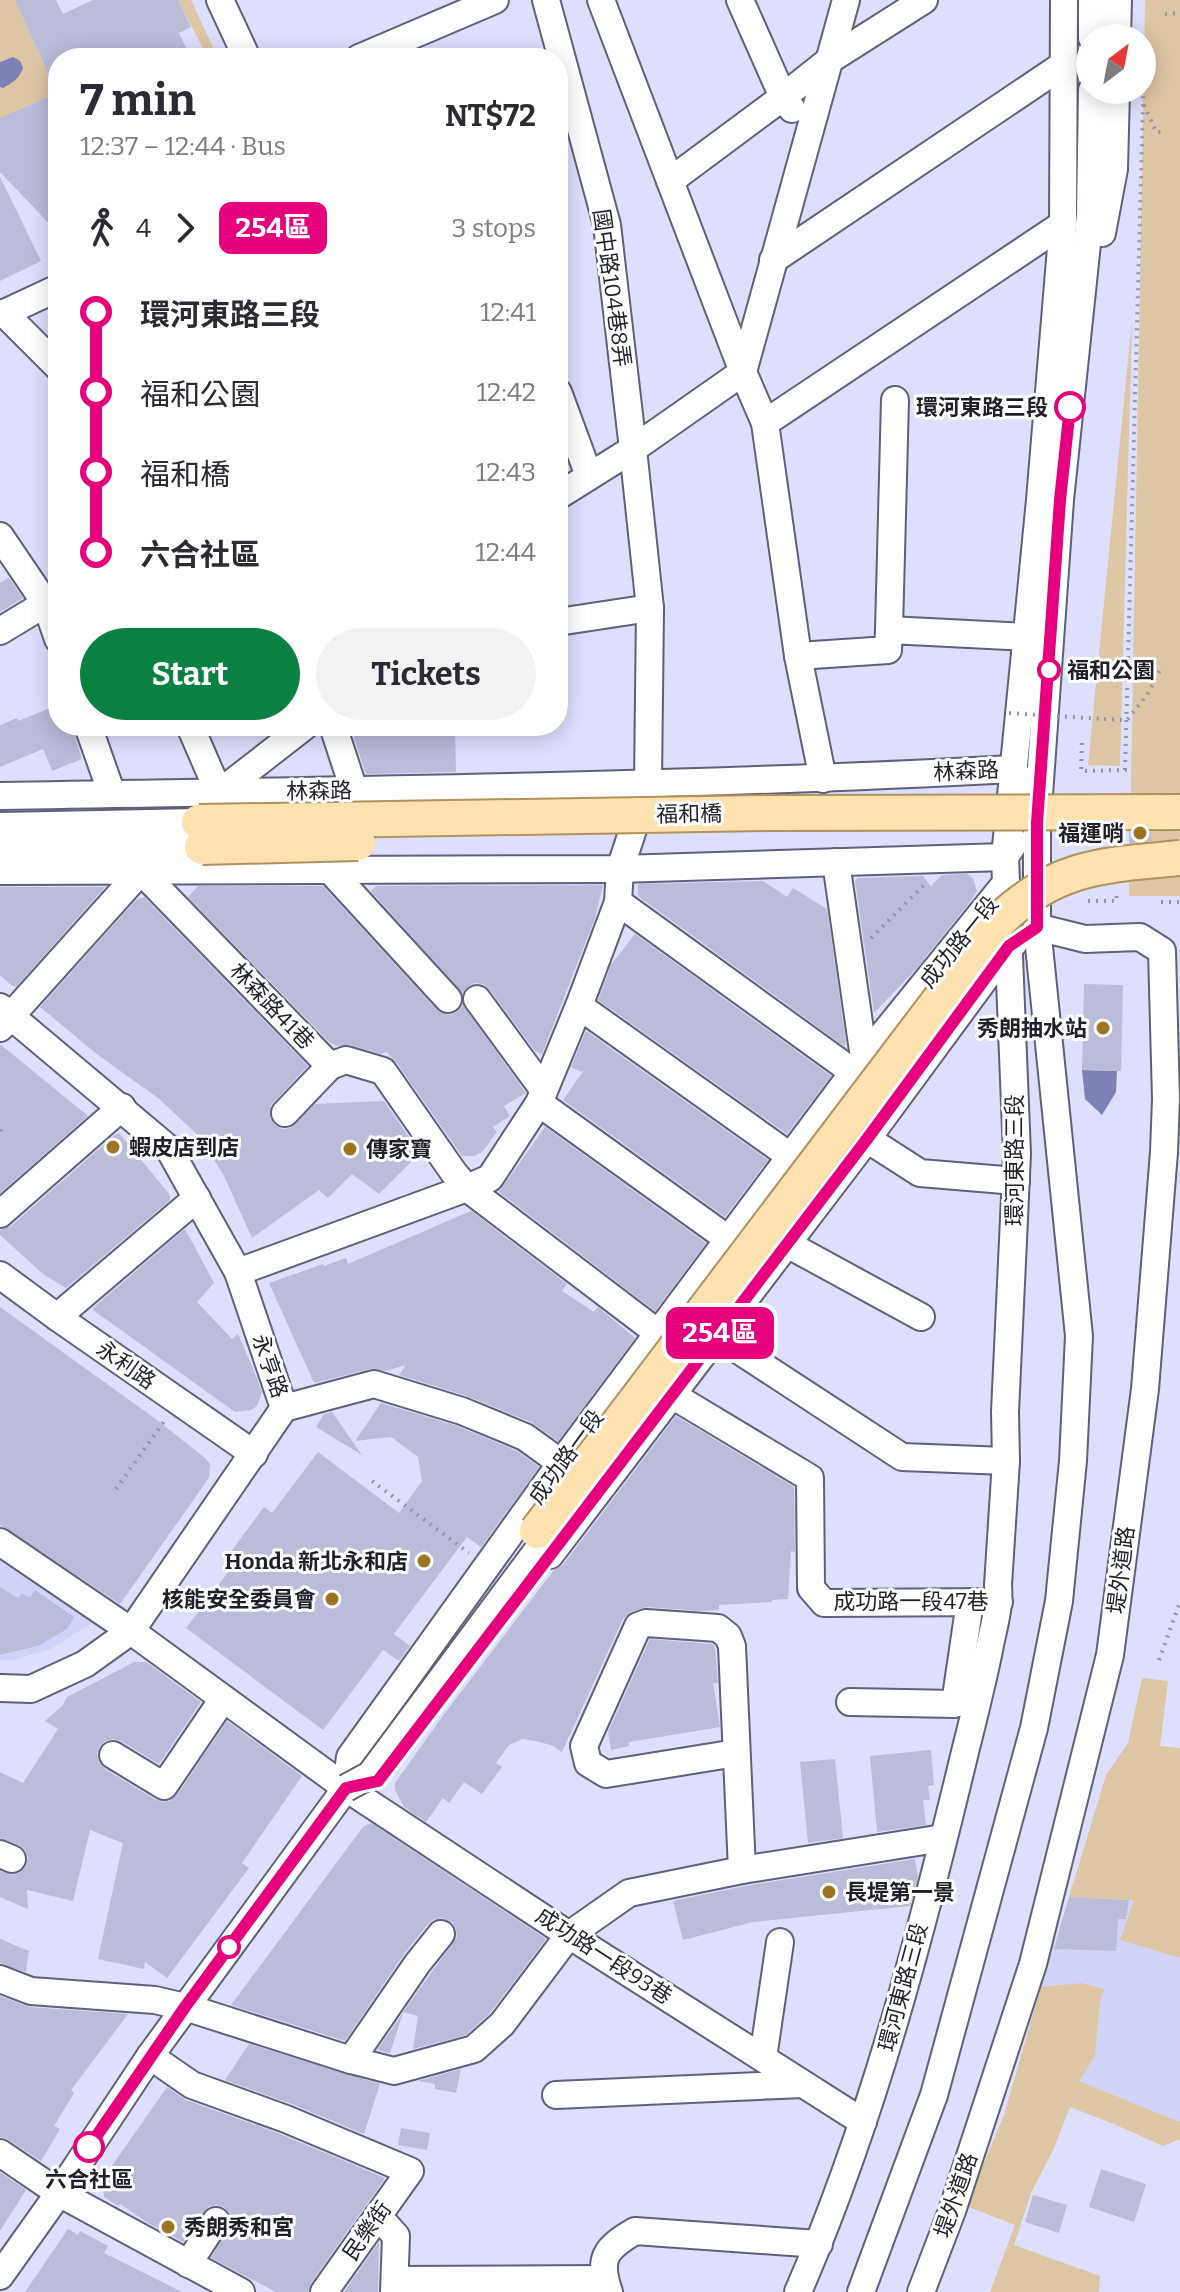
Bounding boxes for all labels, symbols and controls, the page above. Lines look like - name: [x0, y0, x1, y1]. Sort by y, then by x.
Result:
- north arrow: [1076, 24, 1156, 104]
- map controls: [1076, 24, 1156, 104]
- text: 7 min: [80, 74, 196, 127]
- text: NT$72: [445, 98, 536, 134]
- text: 12:37 – 12:44 · Bus: [80, 131, 286, 162]
- icon: walk: [80, 206, 124, 250]
- icon: forward: [163, 206, 207, 250]
- street label: 國中路104巷8弄: [588, 207, 636, 369]
- text: 254區: [235, 211, 311, 244]
- text: 4: [136, 213, 151, 244]
- text: 3 stops: [452, 213, 536, 244]
- text: 環河東路三段: [140, 297, 320, 333]
- text: 12:41: [480, 297, 536, 328]
- text: 福和公園: [140, 377, 260, 413]
- text: 12:42: [476, 377, 536, 408]
- marker: 環河東路三段: [1055, 392, 1085, 422]
- place label: 環河東路三段: [916, 394, 1048, 421]
- text: 福和橋: [140, 457, 230, 493]
- text: 12:43: [476, 457, 536, 488]
- text: 六合社區: [140, 537, 260, 573]
- text: 12:44: [475, 537, 536, 568]
- button: Start: [80, 628, 300, 720]
- button: Tickets: [316, 628, 536, 720]
- place label: 福和公園: [1067, 657, 1155, 684]
- marker: 福和公園: [1038, 659, 1060, 681]
- street label: 林森路: [932, 756, 1000, 786]
- street label: 林森路: [286, 777, 352, 805]
- street label: 福和橋: [656, 800, 722, 828]
- place label: 福運哨: [1058, 820, 1124, 847]
- marker: 福運哨: [1131, 824, 1149, 842]
- street label: 成功路一段: [914, 891, 1004, 993]
- street label: 林森路41巷: [224, 957, 320, 1055]
- place label: 秀朗抽水站: [977, 1015, 1087, 1042]
- marker: 秀朗抽水站: [1094, 1019, 1112, 1037]
- street label: 環河東路三段: [1001, 1094, 1028, 1226]
- place label: 蝦皮店到店: [129, 1134, 239, 1161]
- place label: 傳家寶: [366, 1136, 432, 1163]
- marker: 蝦皮店到店: [104, 1138, 122, 1156]
- marker: 傳家寶: [341, 1140, 359, 1158]
- line badge: 254區: [664, 1307, 776, 1359]
- text: 254區: [682, 1316, 758, 1349]
- street label: 永亨路: [246, 1330, 294, 1402]
- street label: 永利路: [91, 1335, 161, 1395]
- street label: 成功路一段: [523, 1405, 609, 1509]
- street label: 堤外道路: [1102, 1525, 1140, 1615]
- place label: Honda 新北永和店: [225, 1548, 408, 1575]
- marker: Honda 新北永和店: [415, 1552, 433, 1570]
- place label: 核能安全委員會: [162, 1586, 316, 1613]
- street label: 成功路一段47巷: [833, 1588, 989, 1615]
- marker: 核能安全委員會: [323, 1590, 341, 1608]
- place label: 長堤第一景: [845, 1879, 955, 1906]
- marker: 長堤第一景: [820, 1883, 838, 1901]
- street label: 成功路一段93巷: [531, 1902, 677, 2010]
- street label: 環河東路三段: [873, 1920, 933, 2054]
- unlabelled marker: [218, 1936, 240, 1958]
- marker: 六合社區: [74, 2132, 104, 2162]
- street label: 堤外道路: [929, 2149, 983, 2241]
- place label: 六合社區: [45, 2166, 133, 2193]
- street label: 民樂街: [337, 2196, 397, 2266]
- place label: 秀朗秀和宮: [184, 2214, 294, 2241]
- marker: 秀朗秀和宮: [159, 2218, 177, 2236]

